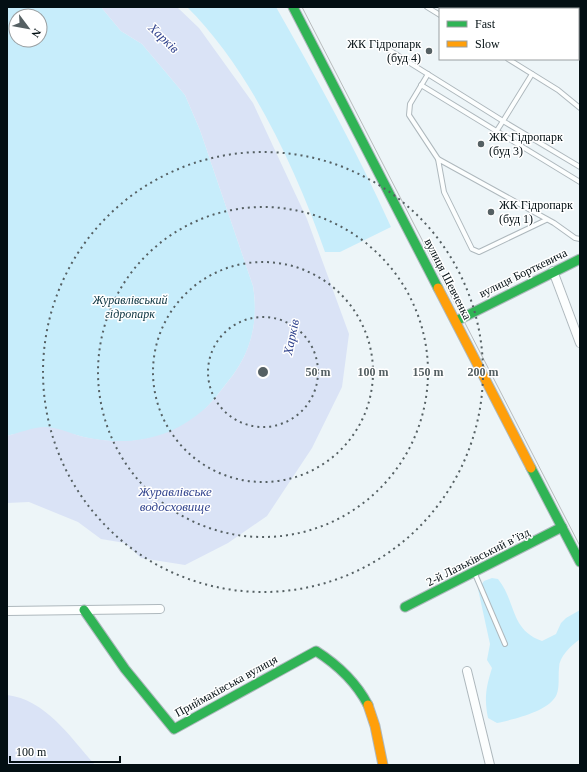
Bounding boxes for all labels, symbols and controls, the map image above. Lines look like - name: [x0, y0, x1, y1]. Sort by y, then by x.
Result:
- north arrow: [8, 8, 48, 48]
- legend: [439, 8, 579, 60]
- text: Fast: [475, 17, 496, 31]
- water label: Харків: [145, 19, 183, 56]
- text: N: [29, 27, 44, 40]
- place label: ЖК Гідропарк (буд 4): [347, 37, 421, 65]
- text: Slow: [475, 37, 500, 51]
- marker: ЖК Гідропарк (буд 4): [424, 46, 434, 56]
- place label: ЖК Гідропарк (буд 3): [489, 130, 563, 158]
- marker: ЖК Гідропарк (буд 3): [476, 139, 486, 149]
- place label: ЖК Гідропарк (буд 1): [499, 198, 573, 226]
- marker: ЖК Гідропарк (буд 1): [486, 207, 496, 217]
- street label: вулиця Шевченка: [421, 236, 475, 323]
- street label: вулиця Борткевича: [477, 245, 570, 300]
- park label: Журавлівський гідропарк: [91, 293, 168, 321]
- water label: Харків: [280, 317, 302, 357]
- centre of rings: [256, 365, 270, 379]
- text: 50 m: [306, 365, 331, 379]
- text: 100 m: [358, 365, 389, 379]
- text: 150 m: [413, 365, 444, 379]
- text: 200 m: [468, 365, 499, 379]
- water label: Журавлівське водосховище: [137, 484, 212, 514]
- street label: 2-й Лазьківський в’їзд: [424, 525, 532, 589]
- street label: Приймаківська вулиця: [172, 652, 280, 720]
- scale bar: [10, 738, 120, 764]
- text: 100 m: [16, 745, 47, 759]

